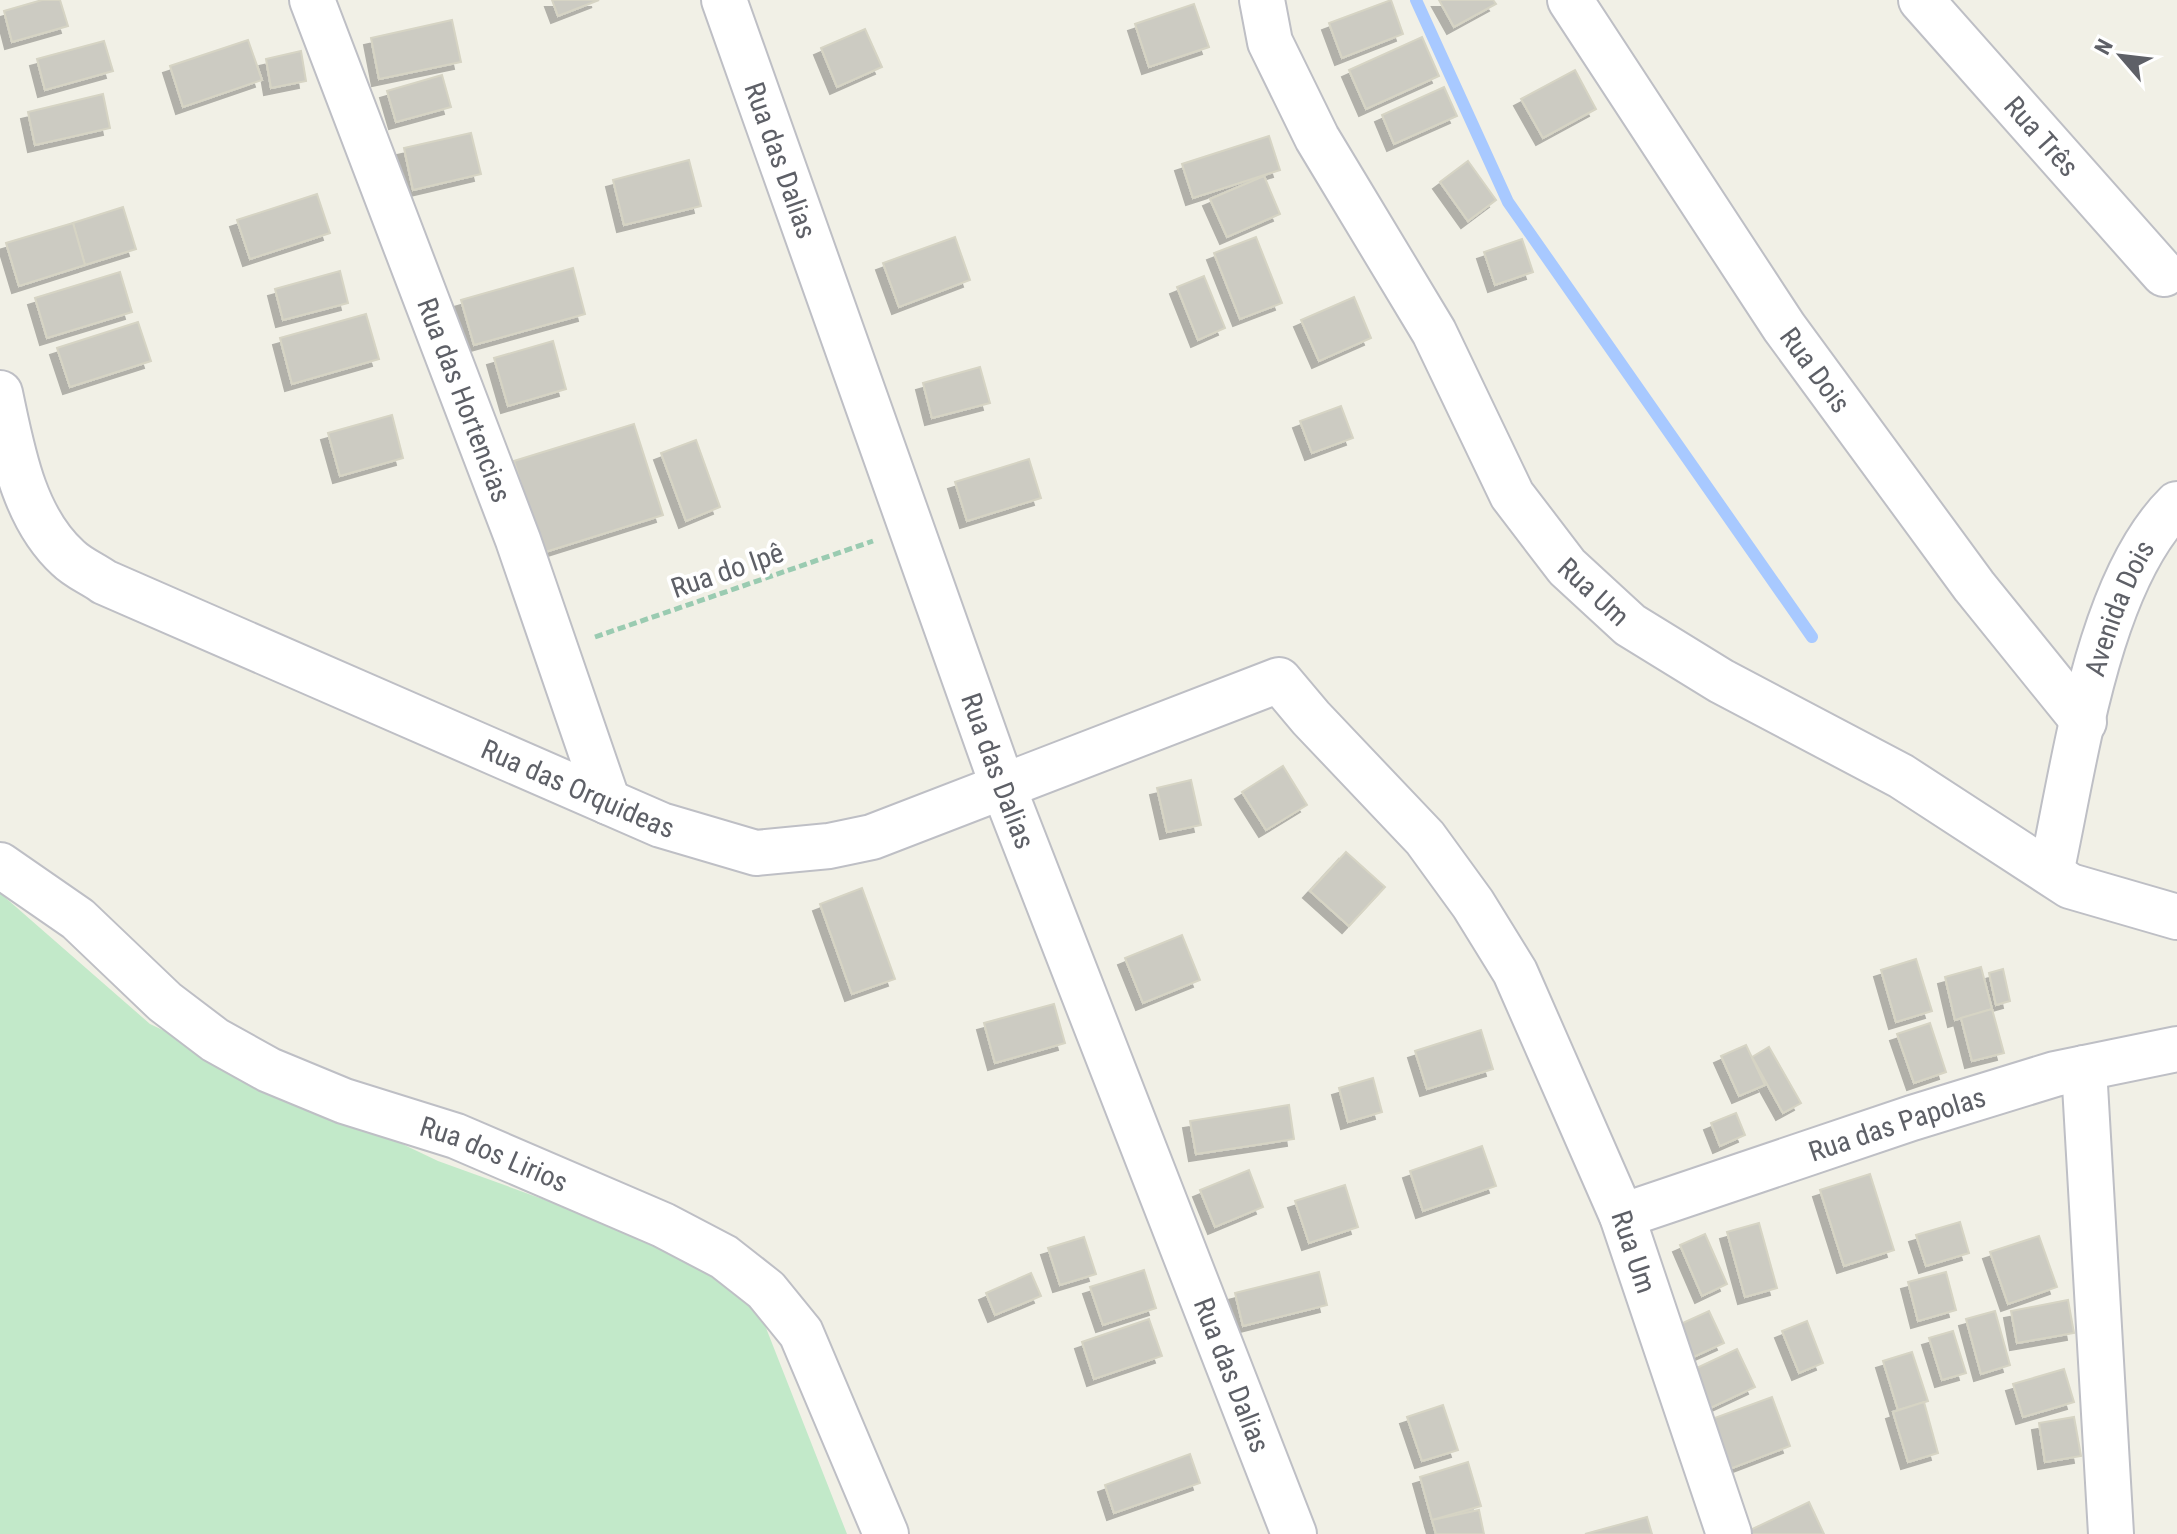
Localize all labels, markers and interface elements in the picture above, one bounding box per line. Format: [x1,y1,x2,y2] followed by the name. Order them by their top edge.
[2081,16,2161,96] north arrow
[2090,35,2118,59] text: N
[738,78,823,243] street label: Rua das Dalias
[1997,90,2085,183] street label: Rua Três
[410,293,518,507] street label: Rua das Hortencias
[1773,321,1857,419] street label: Rua Dois
[2078,534,2161,680] street label: Avenida Dois
[667,536,788,605] street label: Rua do Ipê
[1551,551,1636,633] street label: Rua Um
[954,689,1042,853] street label: Rua das Dalias
[476,733,678,845] street label: Rua das Orquideas
[1804,1080,1990,1169] street label: Rua das Papolas
[416,1110,573,1199] street label: Rua dos Lirios
[1604,1206,1663,1298] street label: Rua Um
[1187,1293,1277,1457] street label: Rua das Dalias

